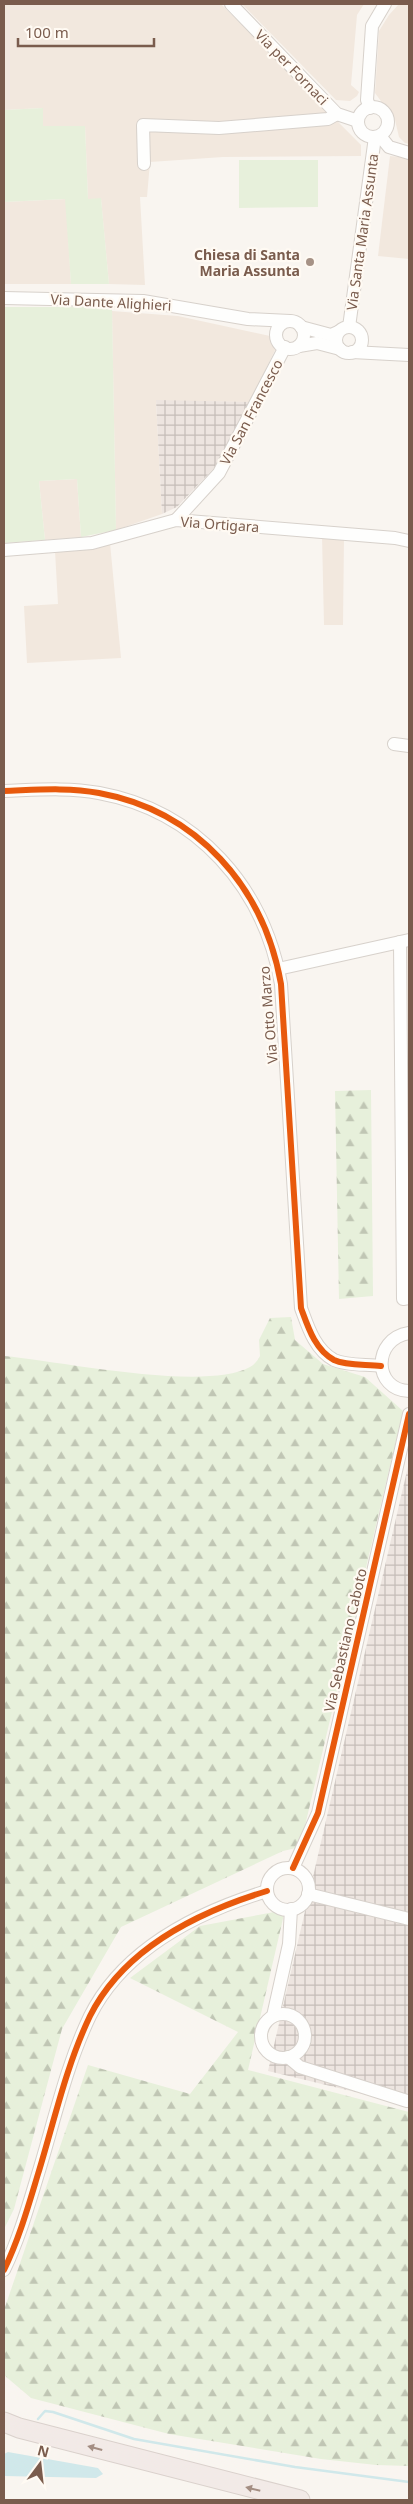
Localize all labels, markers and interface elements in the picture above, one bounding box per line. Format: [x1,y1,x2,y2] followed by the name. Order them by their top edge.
[18,15,154,47] scale bar
[25,22,69,42] text: 100 m
[251,25,333,109] street label: Via per Fornaci
[342,152,382,312] street label: Via Santa Maria Assunta
[194,245,300,280] place label: Chiesa di Santa Maria Assunta
[304,256,316,268] marker: Chiesa di Santa Maria Assunta
[50,289,172,315] street label: Via Dante Alighieri
[215,356,287,468] street label: Via San Francesco
[180,512,260,536] street label: Via Ortigara
[254,965,282,1065] street label: Via Otto Marzo
[319,1566,371,1714] street label: Via Sebastiano Caboto
[15,2439,65,2489] north arrow
[36,2440,51,2462] text: N
[88,2444,103,2452] one-way arrow
[245,2485,260,2493] one-way arrow

